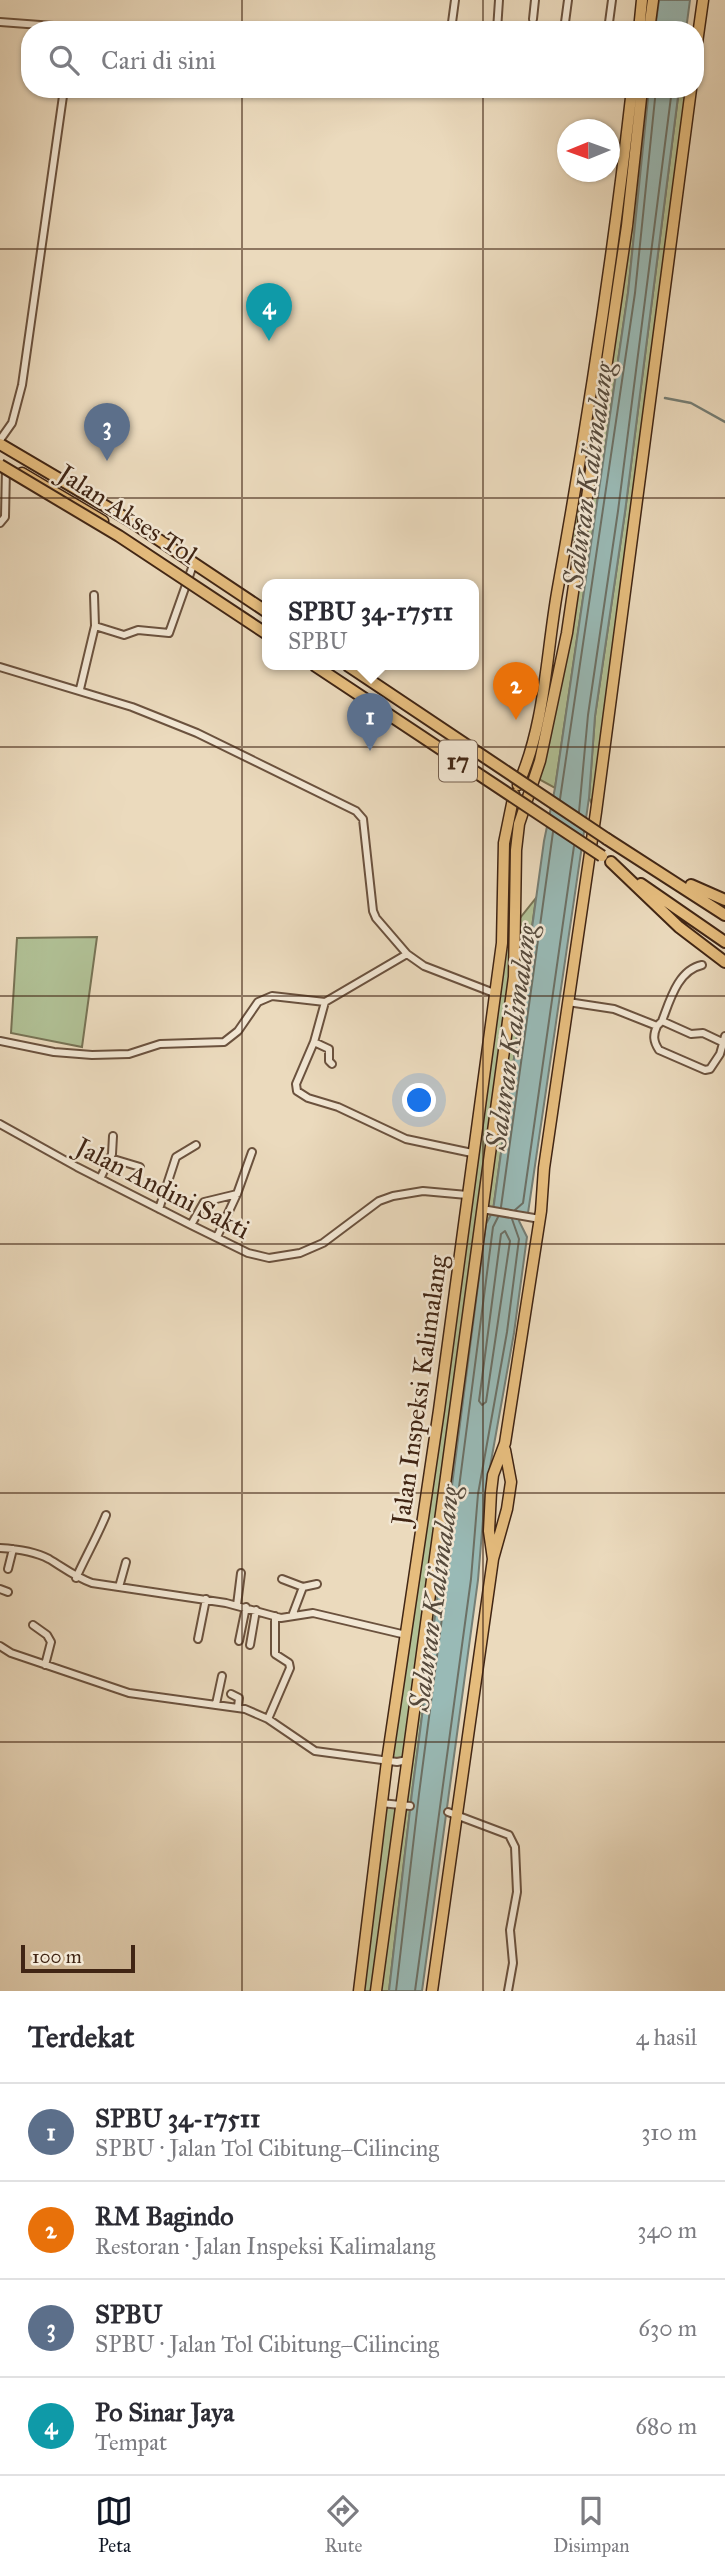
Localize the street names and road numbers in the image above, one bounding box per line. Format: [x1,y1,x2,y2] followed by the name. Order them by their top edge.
[50,456,204,571] street label: Jalan Akses Tol
[439,740,477,782] road number: 17
[68,1129,256,1246] street label: Jalan Andini Sakti
[384,1252,454,1530] street label: Jalan Inspeksi Kalimalang

